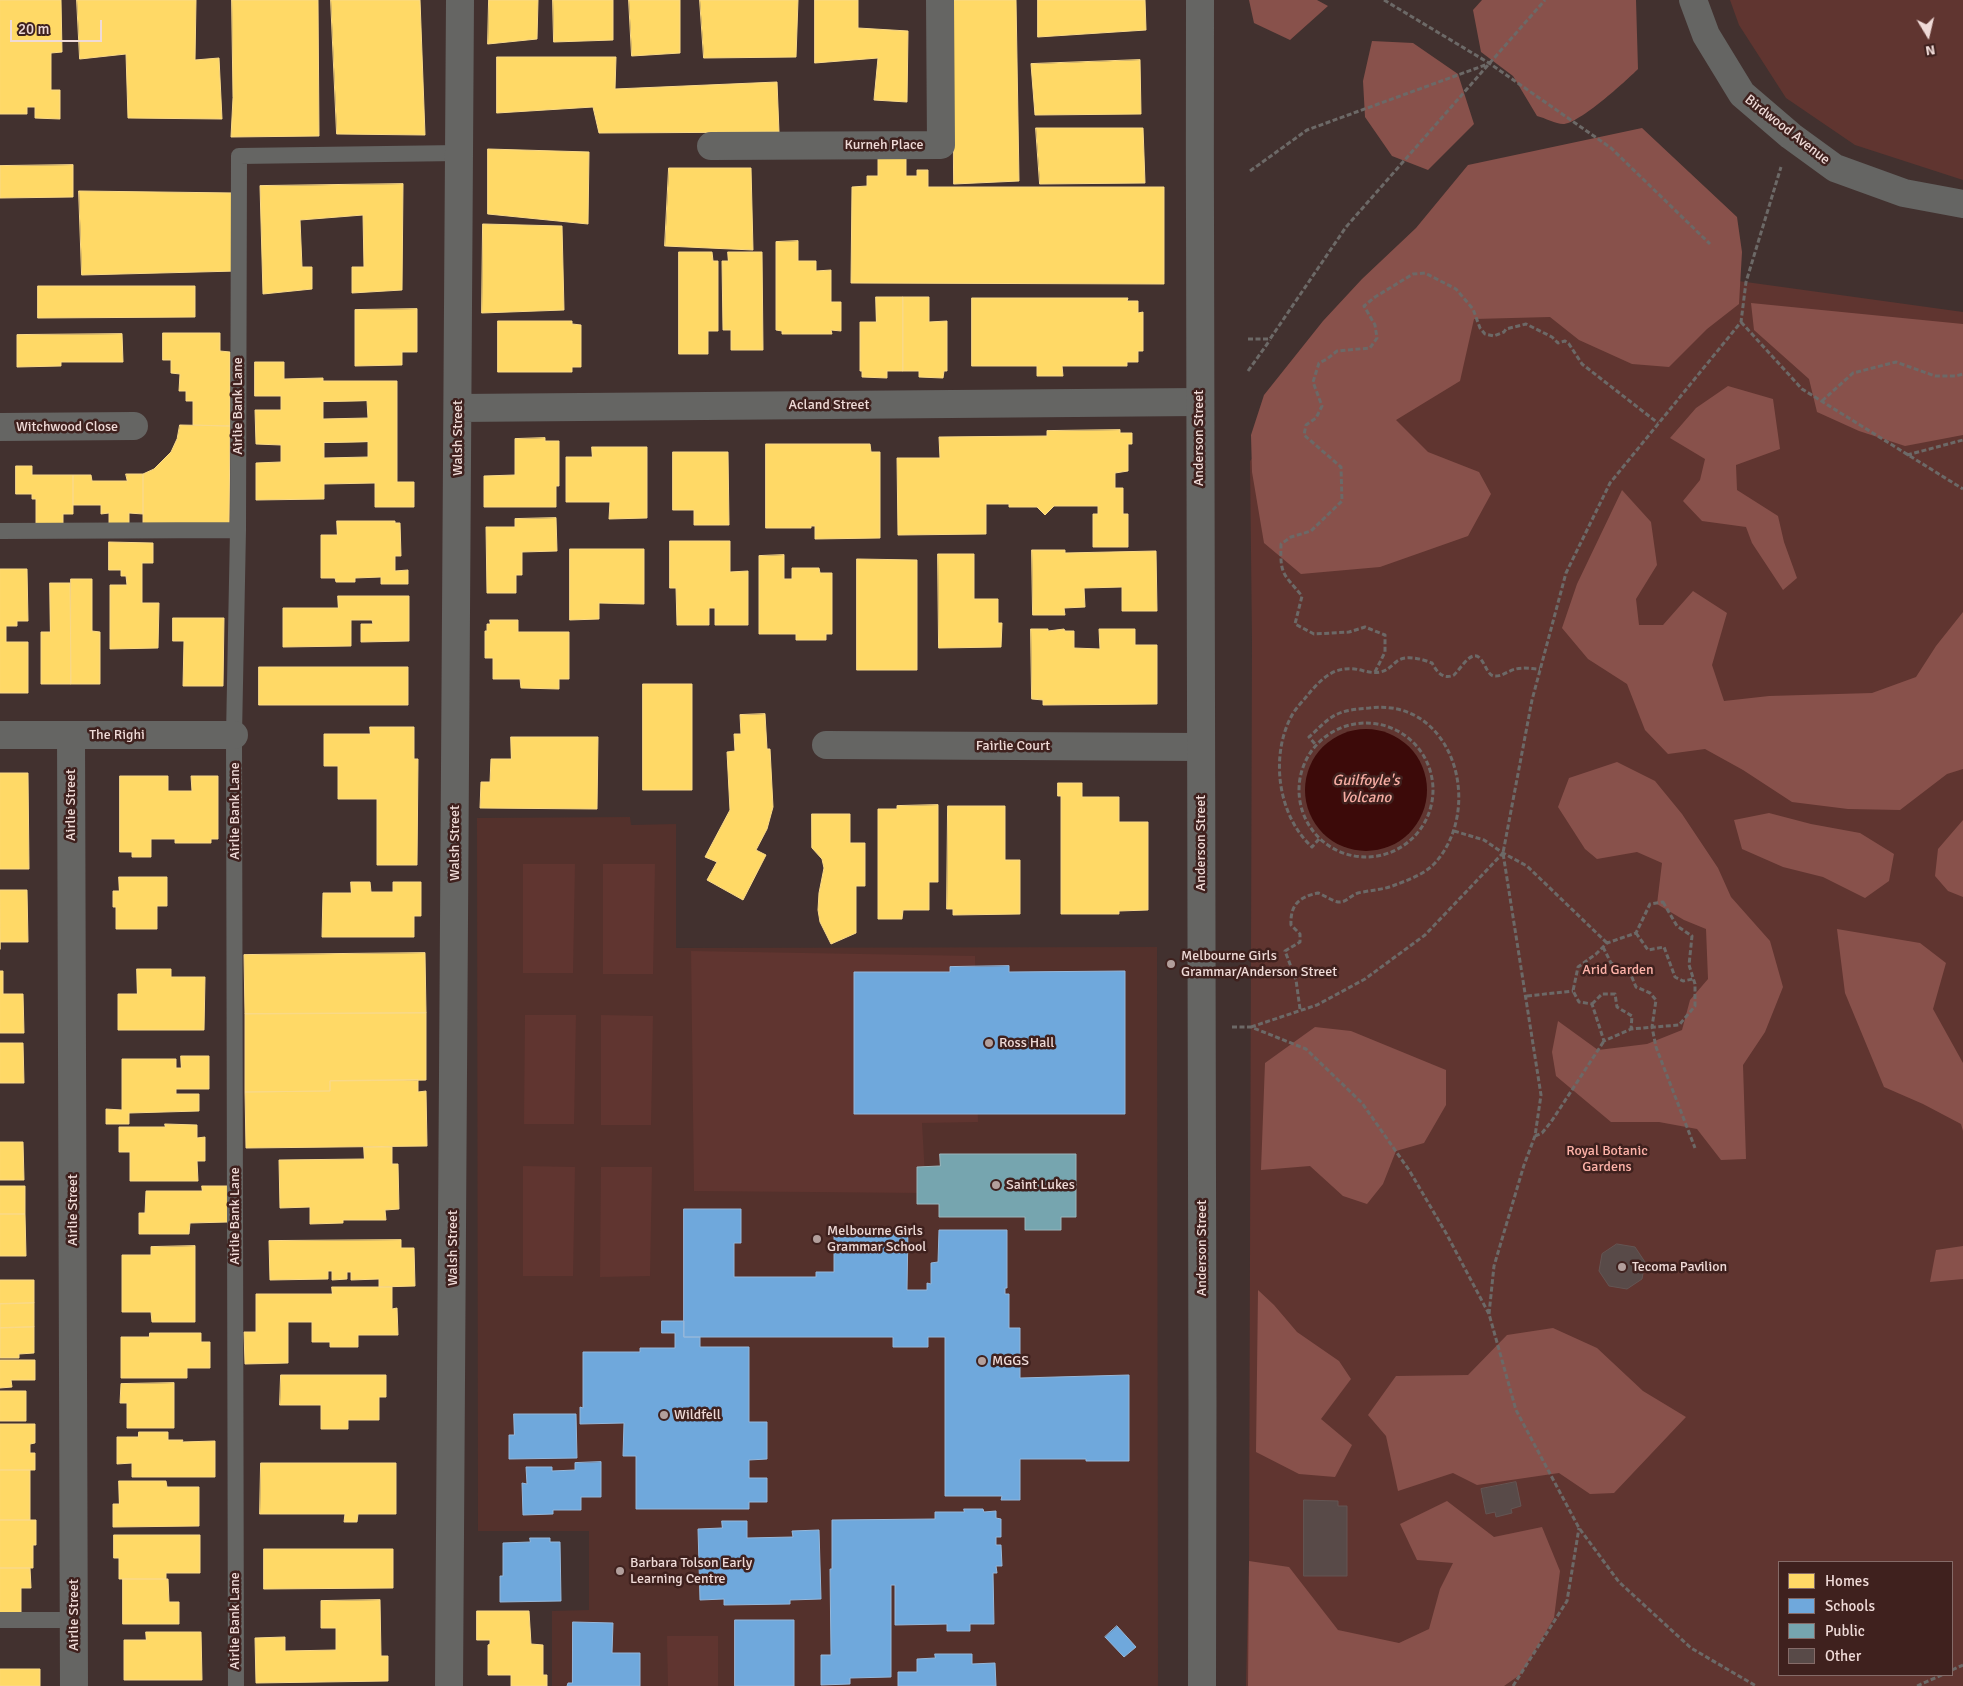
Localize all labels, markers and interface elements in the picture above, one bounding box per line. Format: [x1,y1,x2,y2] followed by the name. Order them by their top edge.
[12,10,105,42] scale bar
[1903,10,1953,60] north arrow
[18,20,49,38] text: 20 m
[1924,41,1937,59] text: N
[1741,92,1833,168] street label: Birdwood Avenue
[845,137,923,153] street label: Kurneh Place
[230,357,246,455] street label: Airlie Bank Lane
[1191,390,1207,486] street label: Anderson Street
[789,397,869,413] street label: Acland Street
[450,400,466,476] street label: Walsh Street
[16,419,118,435] street label: Witchwood Close
[89,727,145,743] street label: The Righi
[976,738,1050,754] street label: Fairlie Court
[227,762,243,860] street label: Airlie Bank Lane
[63,769,79,841] street label: Airlie Street
[1332,772,1400,807] water label: Guilfoyle's Volcano
[1193,795,1209,891] street label: Anderson Street
[447,805,463,881] street label: Walsh Street
[1181,948,1337,980] place label: Melbourne Girls Grammar/Anderson Street
[1165,958,1177,970] marker: Melbourne Girls Grammar/Anderson Street
[1582,962,1654,978] park label: Arid Garden
[999,1035,1054,1051] place label: Ross Hall
[983,1037,995,1049] marker: Ross Hall
[1566,1143,1648,1176] park label: Royal Botanic Gardens
[227,1167,243,1265] street label: Airlie Bank Lane
[65,1174,81,1246] street label: Airlie Street
[1006,1177,1075,1193] place label: Saint Lukes
[990,1179,1002,1191] marker: Saint Lukes
[1194,1200,1210,1296] street label: Anderson Street
[445,1210,461,1286] street label: Walsh Street
[827,1223,926,1256] place label: Melbourne Girls Grammar School
[811,1233,823,1245] marker: Melbourne Girls Grammar School
[1632,1259,1727,1275] place label: Tecoma Pavilion
[1616,1261,1628,1273] marker: Tecoma Pavilion
[992,1353,1029,1369] place label: MGGS
[976,1355,988,1367] marker: MGGS
[674,1407,721,1423] place label: Wildfell
[658,1409,670,1421] marker: Wildfell
[630,1555,752,1588] place label: Barbara Tolson Early Learning Centre
[1778,1561,1953,1676] legend
[614,1565,626,1577] marker: Barbara Tolson Early Learning Centre
[227,1572,243,1670] street label: Airlie Bank Lane
[1825,1572,1869,1590] text: Homes
[66,1579,82,1651] street label: Airlie Street
[1825,1597,1875,1615] text: Schools
[1825,1622,1865,1640] text: Public
[1825,1647,1861,1665] text: Other

